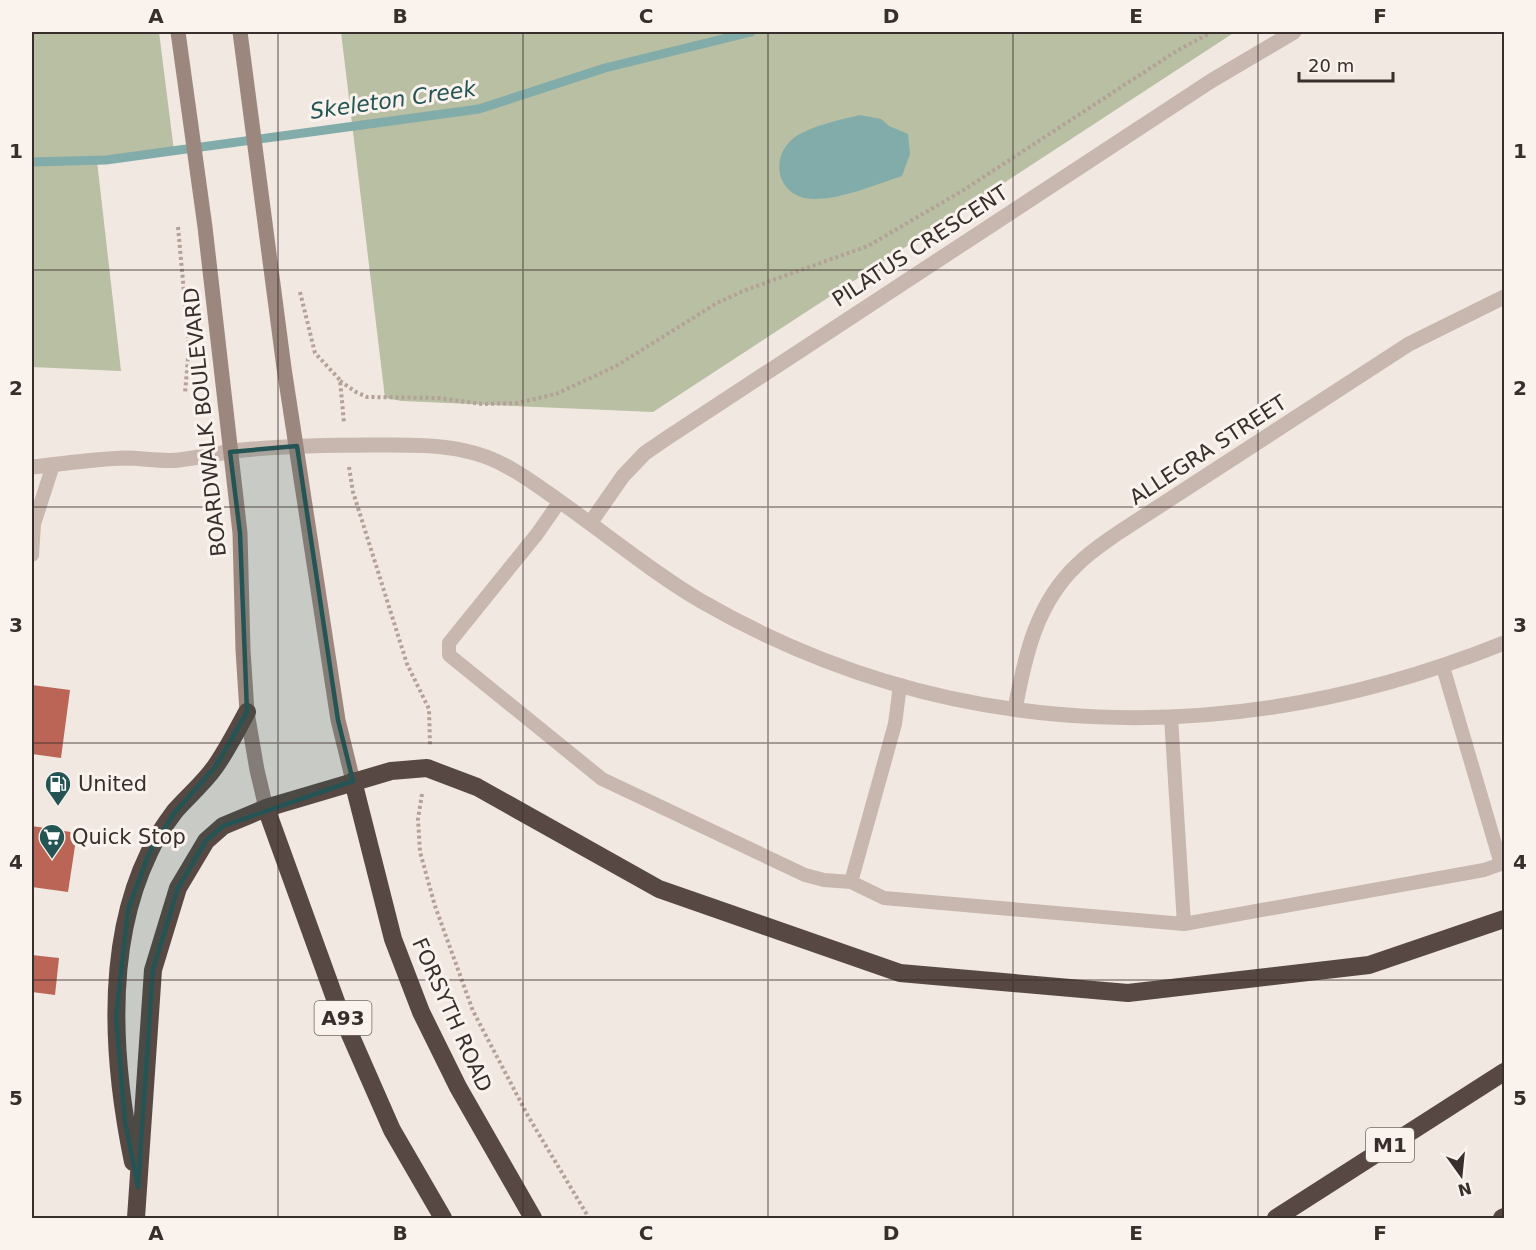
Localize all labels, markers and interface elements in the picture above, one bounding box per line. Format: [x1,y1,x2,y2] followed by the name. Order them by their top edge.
[148,4,164,28] text: A
[392,4,408,28] text: B
[639,4,653,28] text: C
[883,4,899,28] text: D
[1129,4,1143,28] text: E
[1373,4,1387,28] text: F
[1299,45,1394,83] scale bar
[1308,55,1354,76] text: 20 m
[309,76,479,124] water label: Skeleton Creek
[9,139,23,163] text: 1
[1513,139,1527,163] text: 1
[828,180,1012,312] street label: PILATUS CRESCENT
[179,286,231,558] street label: BOARDWALK BOULEVARD
[9,376,23,400] text: 2
[1513,376,1527,400] text: 2
[1125,390,1291,510] street label: ALLEGRA STREET
[9,613,23,637] text: 3
[1513,613,1527,637] text: 3
[43,769,73,807] fuel station icon: United
[78,772,147,796] place label: United
[37,822,67,860] supermarket icon: Quick Stop
[72,825,186,849] place label: Quick Stop
[9,850,23,874] text: 4
[1513,850,1527,874] text: 4
[407,934,497,1096] street label: FORSYTH ROAD
[314,1001,372,1035] road number: A93
[9,1086,23,1110] text: 5
[1513,1086,1527,1110] text: 5
[1366,1128,1414,1162] road number: M1
[1431,1145,1491,1205] north arrow
[1456,1178,1474,1200] text: N
[148,1221,164,1245] text: A
[392,1221,408,1245] text: B
[639,1221,653,1245] text: C
[883,1221,899,1245] text: D
[1129,1221,1143,1245] text: E
[1373,1221,1387,1245] text: F

